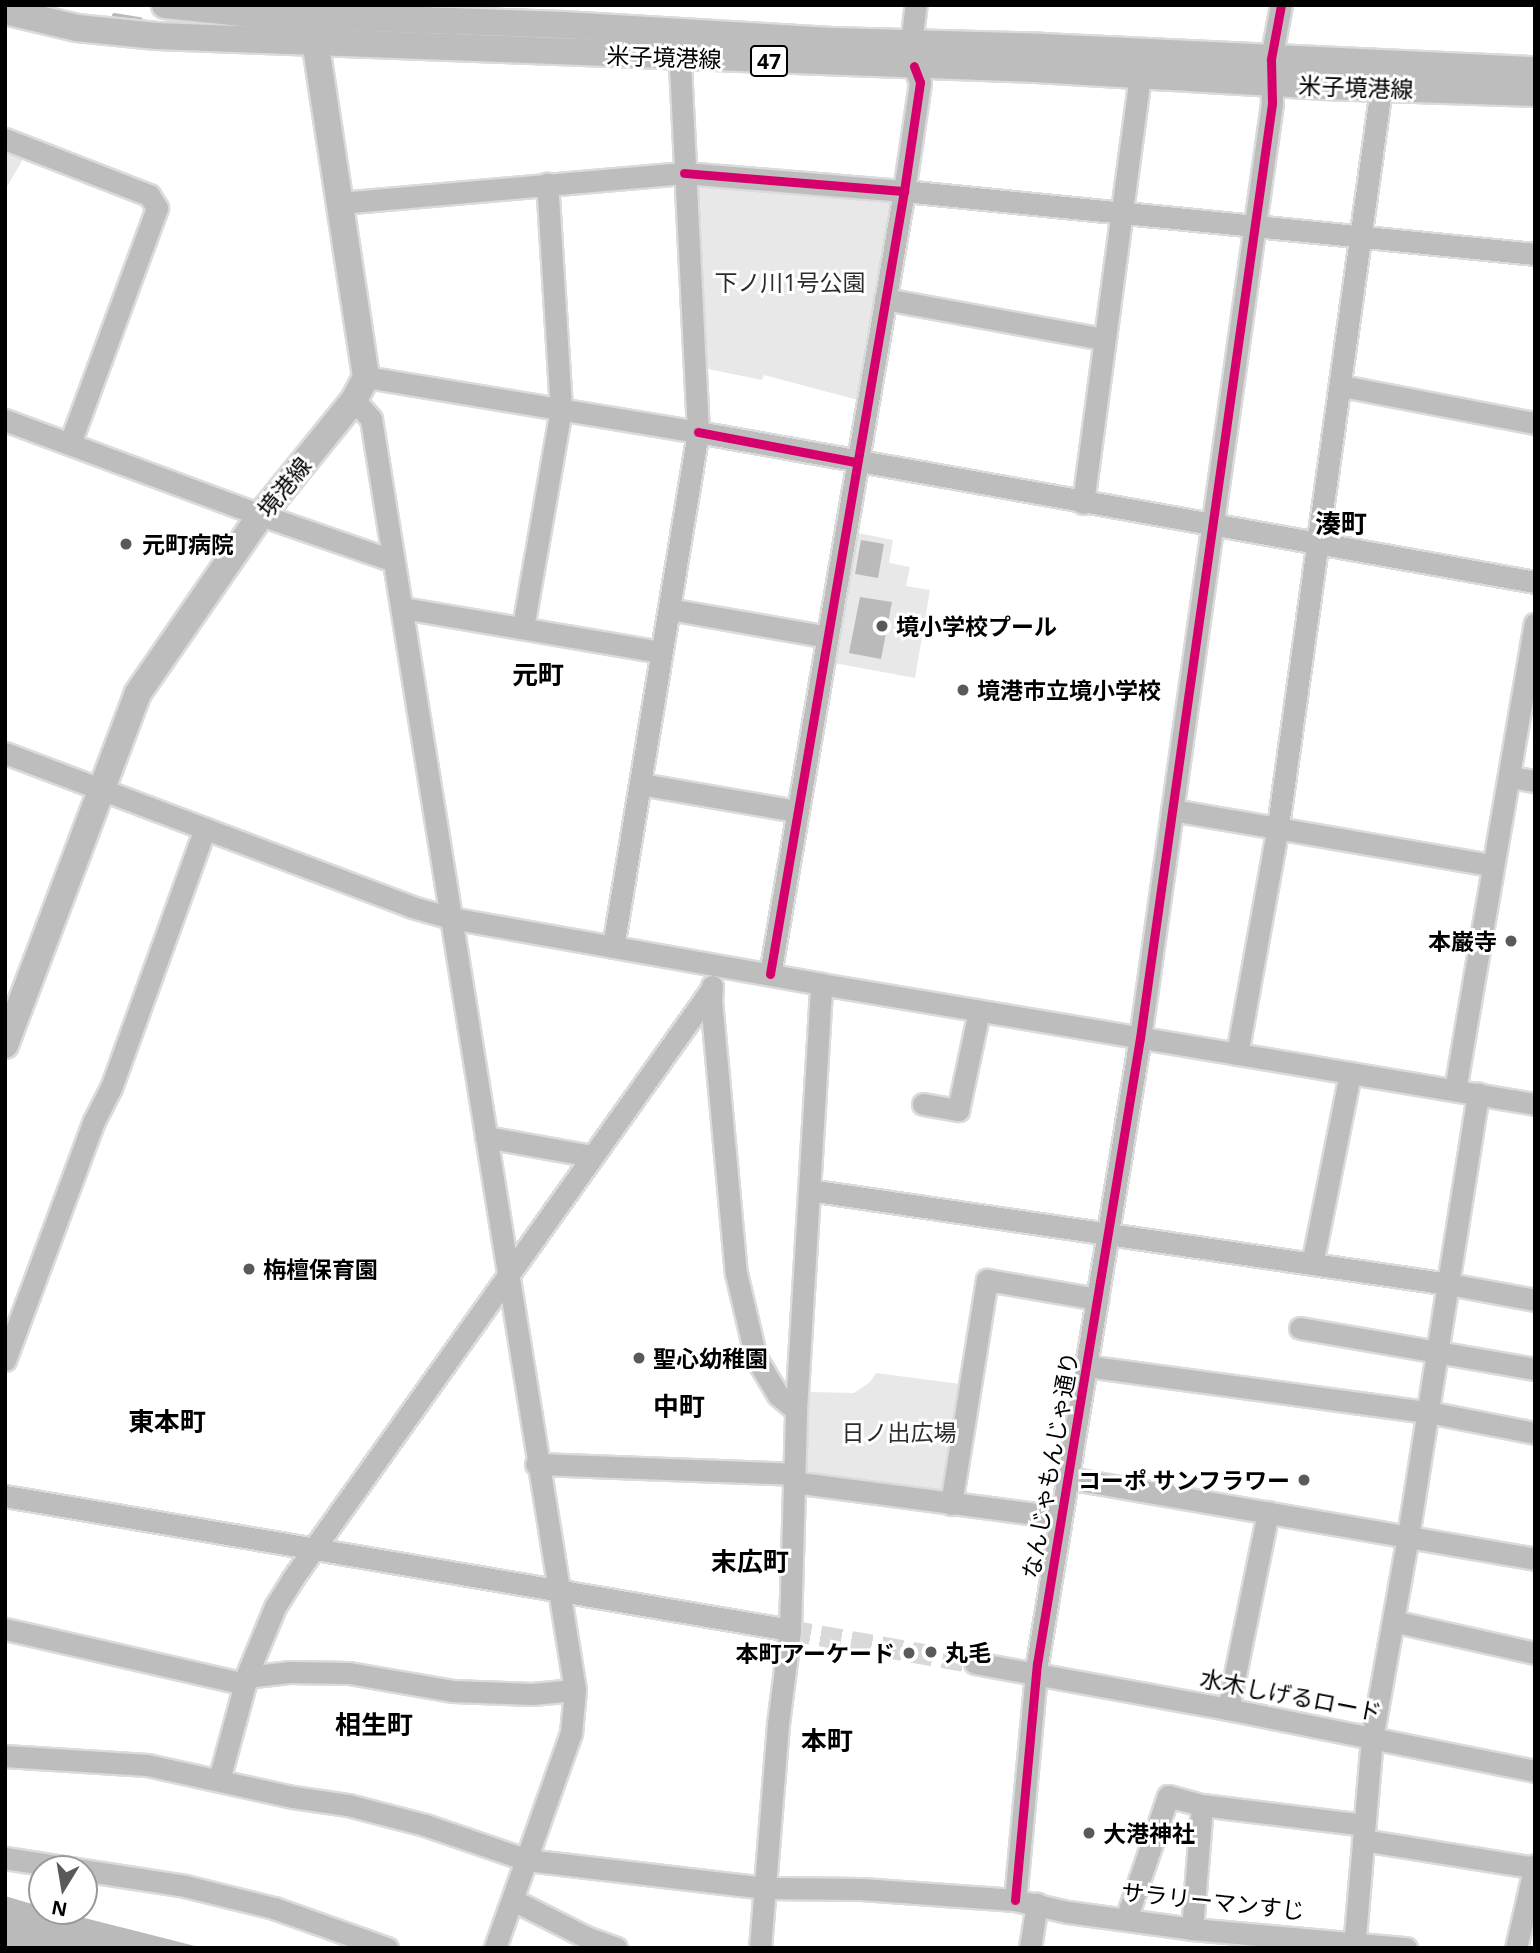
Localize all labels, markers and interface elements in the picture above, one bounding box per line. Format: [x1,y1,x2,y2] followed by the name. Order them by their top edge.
[606,41,722,73] street label: 米子境港線
[750,43,788,78] road number: 47
[1298,71,1414,103] street label: 米子境港線
[714,268,866,296] park label: 下ノ川1号公園
[252,452,316,522] street label: 境港線
[1315,508,1367,540] district label: 湊町
[142,530,234,558] place label: 元町病院
[116,534,136,554] marker: 元町病院
[896,612,1057,640] place label: 境小学校プール
[874,618,890,634] marker: 境小学校プール
[512,659,564,691] district label: 元町
[977,676,1161,704] place label: 境港市立境小学校
[955,682,971,698] marker: 境港市立境小学校
[1428,927,1497,955] place label: 本巌寺
[1503,933,1519,949] marker: 本巌寺
[263,1255,378,1283] place label: 栴檀保育園
[241,1261,257,1277] marker: 栴檀保育園
[653,1344,768,1372] place label: 聖心幼稚園
[1016,1349,1084,1581] street label: なんじゃもんじゃ通り
[631,1350,647,1366] marker: 聖心幼稚園
[653,1391,705,1423] district label: 中町
[128,1406,206,1438] district label: 東本町
[842,1418,956,1446] park label: 日ノ出広場
[1077,1466,1290,1494] place label: コーポ サンフラワー
[1296,1472,1312,1488] marker: コーポ サンフラワー
[711,1546,789,1578] district label: 末広町
[945,1638,991,1666] place label: 丸毛
[735,1639,895,1667] place label: 本町アーケード
[923,1644,939,1660] marker: 丸毛
[901,1645,917,1661] marker: 本町アーケード
[1198,1664,1384,1726] street label: 水木しげるロード
[335,1709,413,1741] district label: 相生町
[801,1725,853,1757] district label: 本町
[1103,1819,1195,1847] place label: 大港神社
[1081,1825,1097,1841] marker: 大港神社
[28,1855,98,1925] north arrow
[1120,1878,1306,1924] street label: サラリーマンすじ
[49,1894,69,1923] text: N

